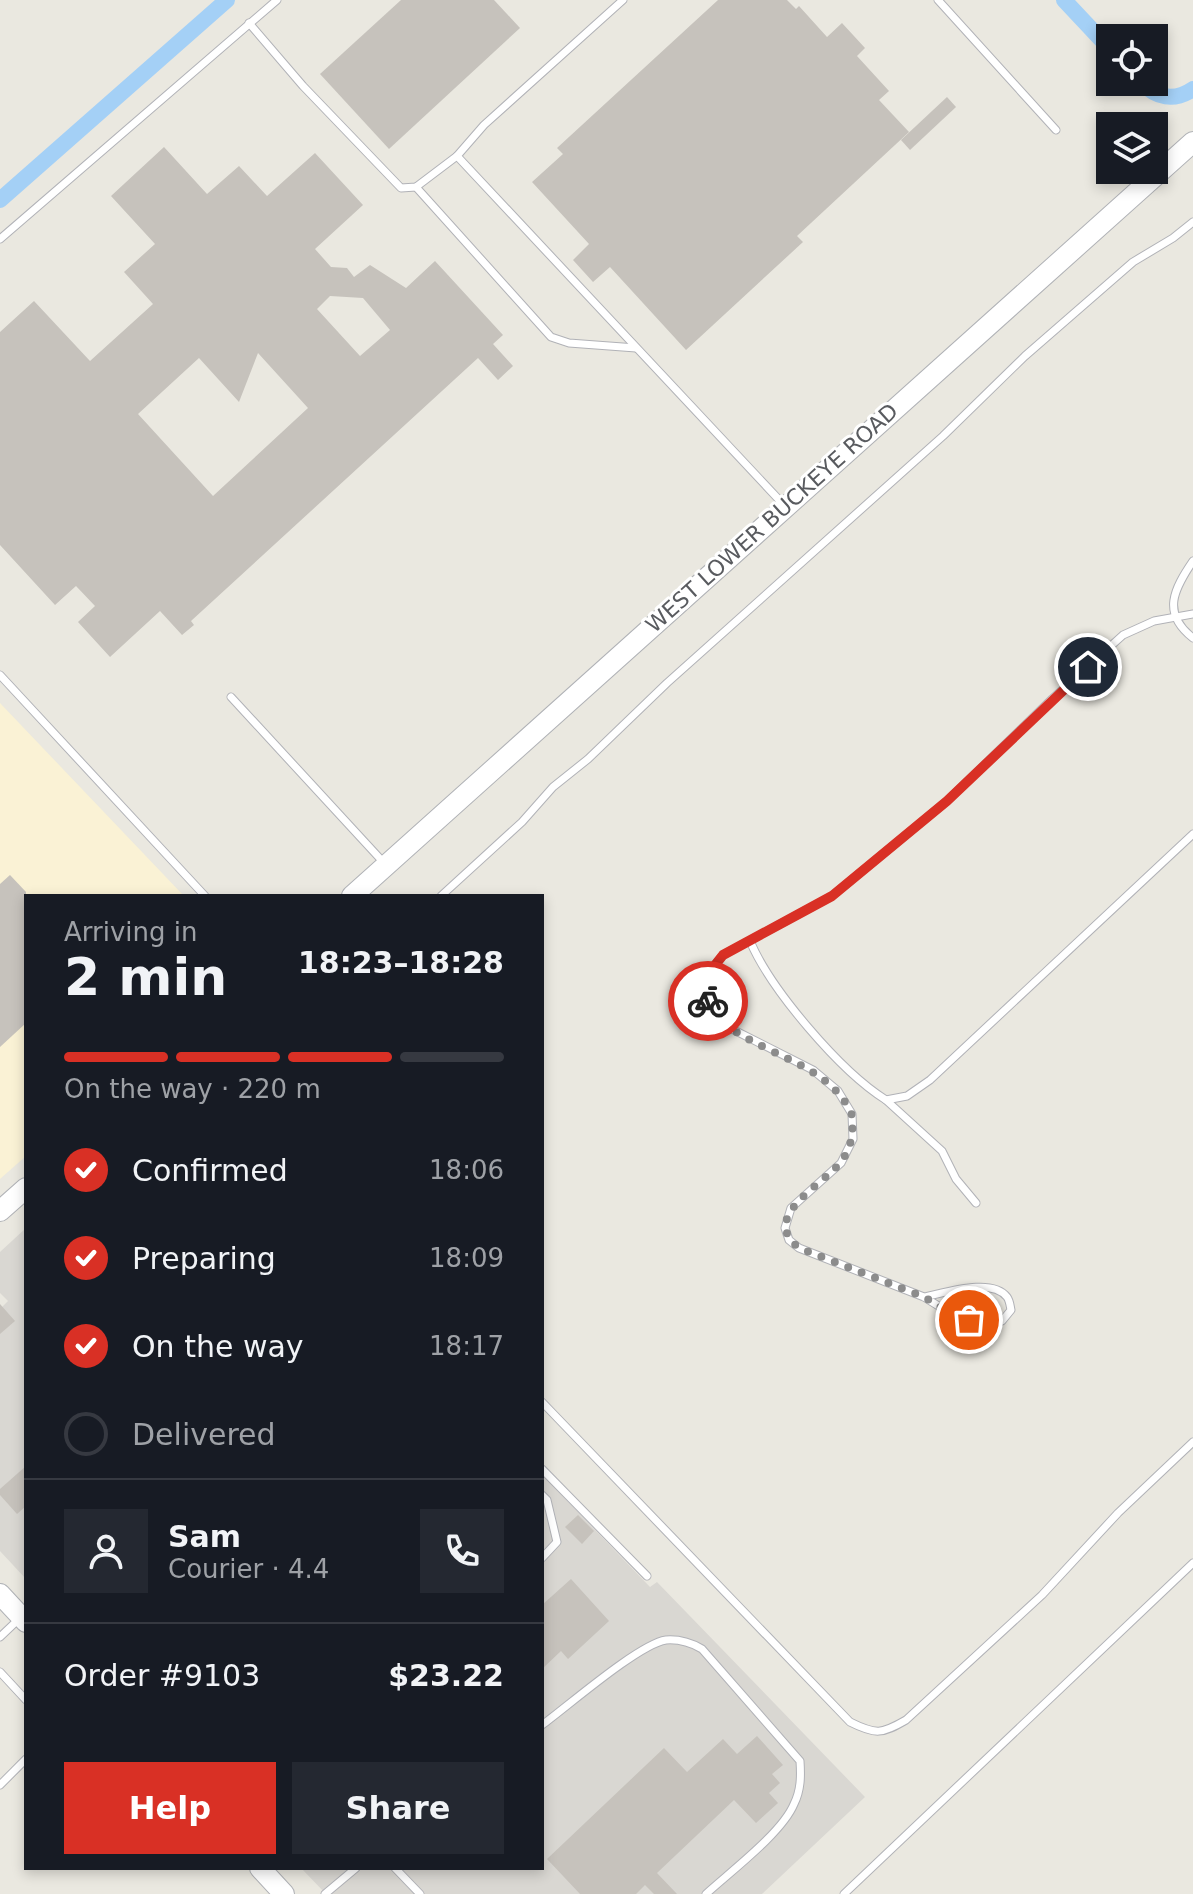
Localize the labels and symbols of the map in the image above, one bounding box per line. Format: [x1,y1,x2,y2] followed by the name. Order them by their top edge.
[641,398,903,638] street label: WEST LOWER BUCKEYE ROAD
[1054,633,1122,701] pin
[668,961,748,1041] courier
[935,1286,1003,1354] pin

